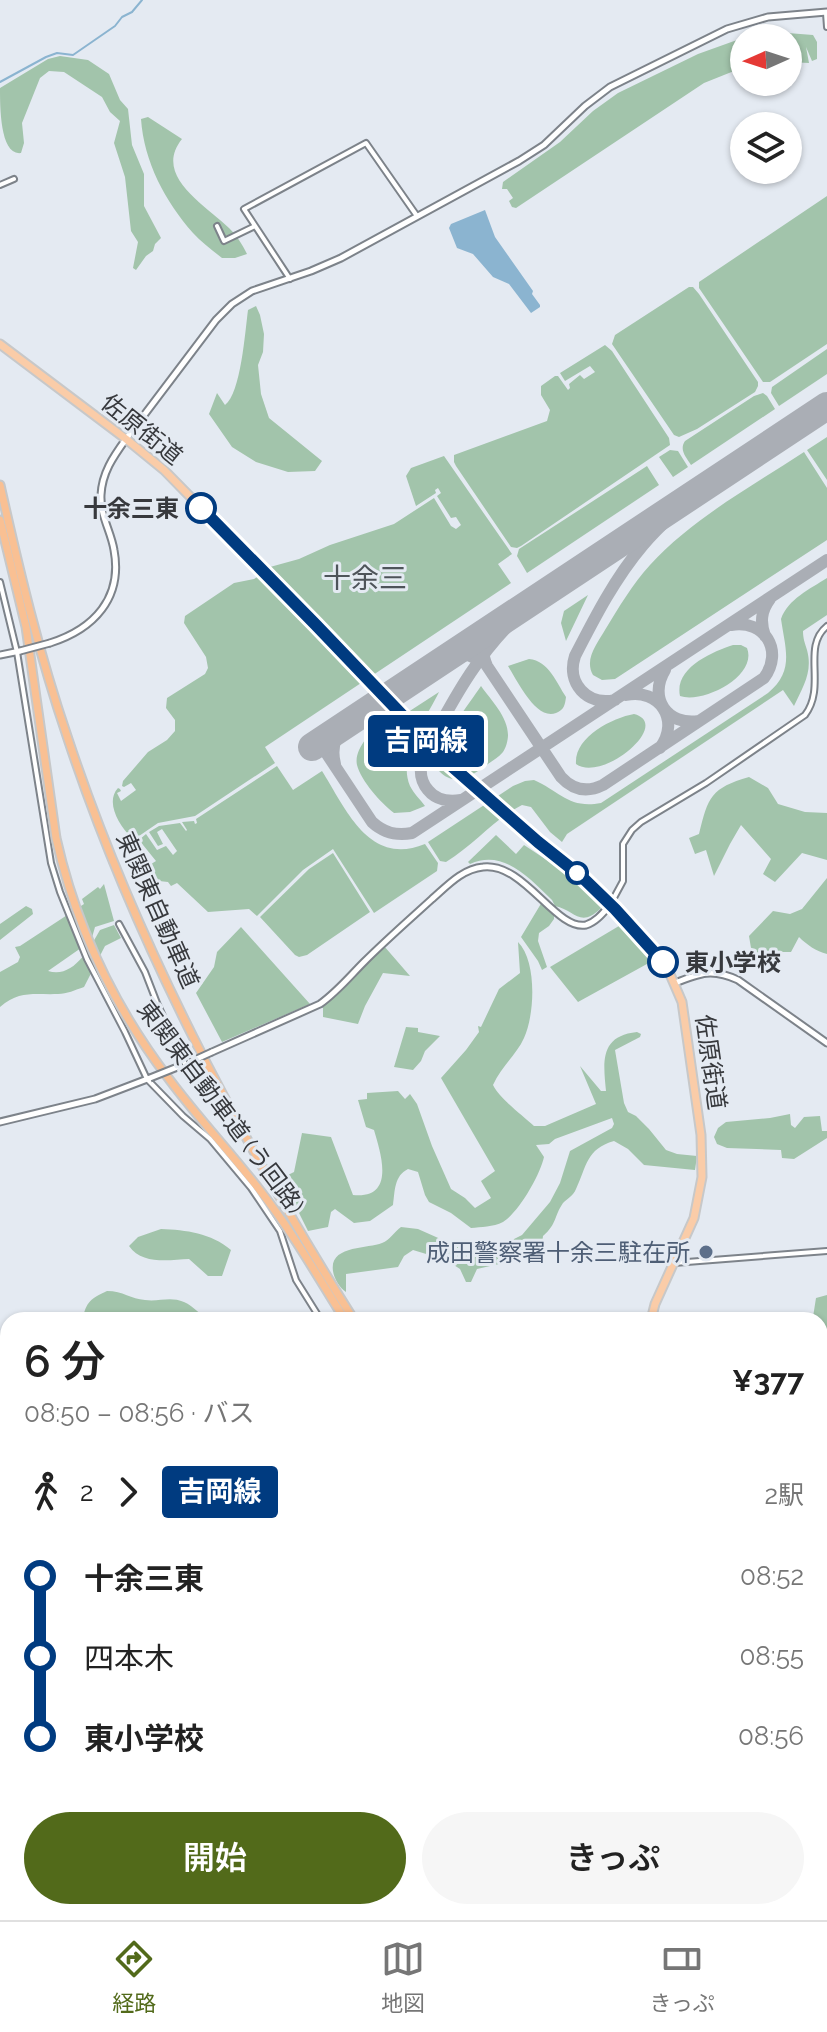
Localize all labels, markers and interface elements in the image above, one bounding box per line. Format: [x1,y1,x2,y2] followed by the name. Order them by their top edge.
[730,24,802,96] north arrow
[730,24,802,184] map controls
[730,112,802,184] button: layers
[96,388,188,470] street label: 佐原街道
[186,493,216,523] marker: 十余三東
[83,494,179,523] place label: 十余三東
[323,562,407,595] district label: 十余三
[380,715,472,767] line badge: 吉岡線
[384,724,468,757] text: 吉岡線
[111,827,205,993] street label: 東関東自動車道
[566,862,588,884] unlabelled marker
[648,947,678,977] marker: 東小学校
[685,948,781,977] place label: 東小学校
[131,995,311,1219] street label: 東関東自動車道 (う回路)
[690,1012,732,1112] street label: 佐原街道
[426,1238,690,1267] place label: 成田警察署十余三駐在所
[697,1243,715,1261] marker: 成田警察署十余三駐在所
[24,1336,106,1387] text: 6 分
[732,1363,804,1398] text: ¥377
[24,1398,255,1428] text: 08:50 – 08:56 · バス
[24,1470,68,1514] icon: walk
[106,1470,150,1514] icon: forward
[178,1475,262,1508] text: 吉岡線
[80,1477,94,1507] text: 2
[764,1480,804,1510] text: 2駅
[84,1561,204,1596] text: 十余三東
[740,1561,804,1591] text: 08:52
[84,1641,174,1676] text: 四本木
[739,1641,804,1671] text: 08:55
[84,1721,204,1756] text: 東小学校
[738,1721,804,1751] text: 08:56
[24,1812,406,1904] button: 開始
[422,1812,804,1904] button: きっぷ
[112,1937,156,2017] tab: 経路
[381,1937,425,2017] tab: 地図
[650,1937,715,2017] tab: きっぷ

